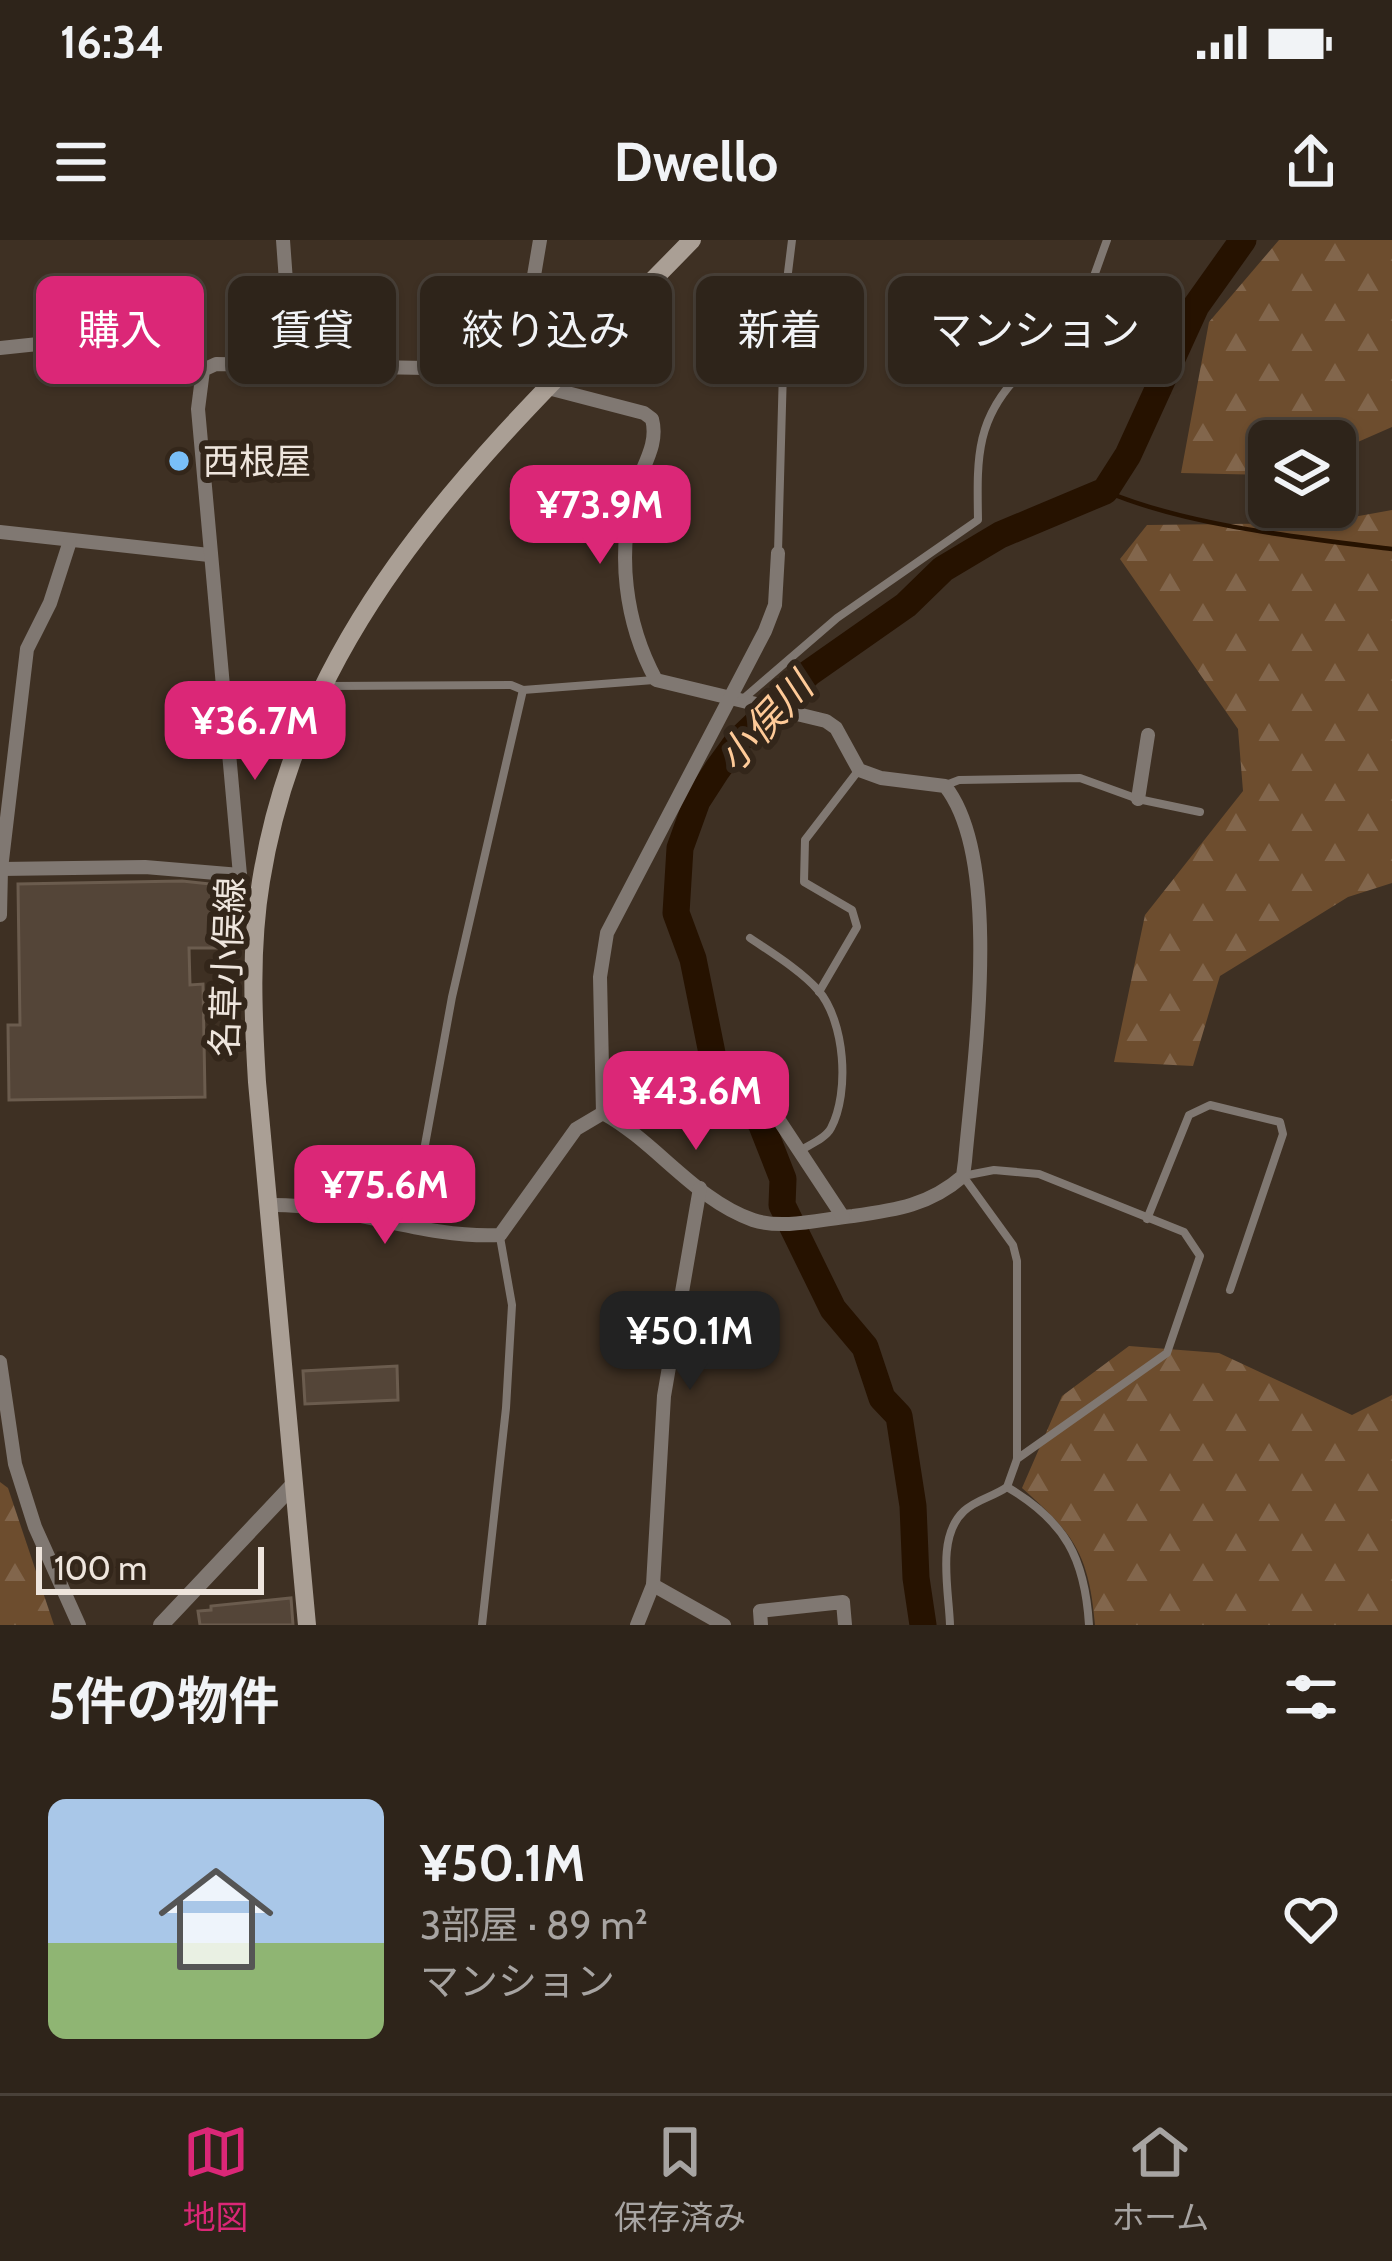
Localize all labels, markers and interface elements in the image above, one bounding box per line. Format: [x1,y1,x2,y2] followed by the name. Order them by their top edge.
[60,15,164,69] text: 16:34
[48,129,114,195] icon: menu
[614,129,778,195] text: Dwello
[1278,129,1344,195] icon: share
[36,276,204,384] chip: 購入
[228,276,396,384] chip: 賃貸
[420,276,672,384] chip: 絞り込み
[696,276,864,384] chip: 新着
[888,276,1182,384] chip: マンション
[1248,420,1356,528] map controls
[1248,420,1356,528] button: layers
[203,439,311,483] place label: 西根屋
[166,448,192,474] marker: 西根屋
[502,465,698,567] pin: ¥73.9M
[537,480,663,528] text: ¥73.9M
[708,660,825,781] water label: 小俣川
[157,681,353,783] pin: ¥36.7M
[192,696,318,744] text: ¥36.7M
[202,876,252,1058] street label: 名草小俣線
[598,1051,794,1153] pin: ¥43.6M
[630,1066,762,1114] text: ¥43.6M
[287,1145,483,1247] pin: ¥75.6M
[321,1160,449,1208] text: ¥75.6M
[592,1291,788,1393] pin: ¥50.1M
[627,1306,753,1354] text: ¥50.1M
[36,1541,264,1594] scale bar
[54,1548,147,1588] text: 100 m
[1278,1664,1344,1730] icon: filters
[48,1670,279,1732] text: 5件の物件
[420,1832,585,1894] text: ¥50.1M
[144,1847,288,1991] icon: home
[1278,1886,1344,1952] icon: heart
[420,1901,648,1949] text: 3部屋 · 89 m²
[420,1957,615,2005] text: マンション
[183,2119,249,2239] tab: 地図
[614,2119,746,2239] tab: 保存済み
[1111,2119,1209,2239] tab: ホーム

